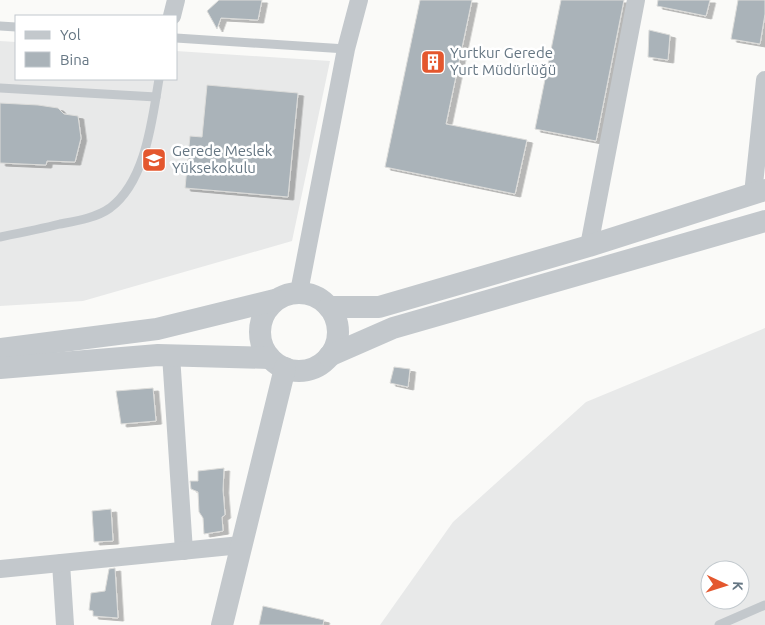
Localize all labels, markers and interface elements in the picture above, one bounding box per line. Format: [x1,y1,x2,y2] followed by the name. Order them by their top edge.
[15,15,178,80] legend
[60,26,81,43] text: Yol
[450,44,556,78] place label: Yurtkur Gerede Yurt Müdürlüğü
[420,49,446,75] building icon: Yurtkur Gerede Yurt Müdürlüğü
[60,51,89,68] text: Bina
[172,142,273,176] place label: Gerede Meslek Yüksekokulu
[141,147,167,173] school or university icon: Gerede Meslek Yüksekokulu
[700,560,750,610] north arrow
[730,581,746,592] text: K

